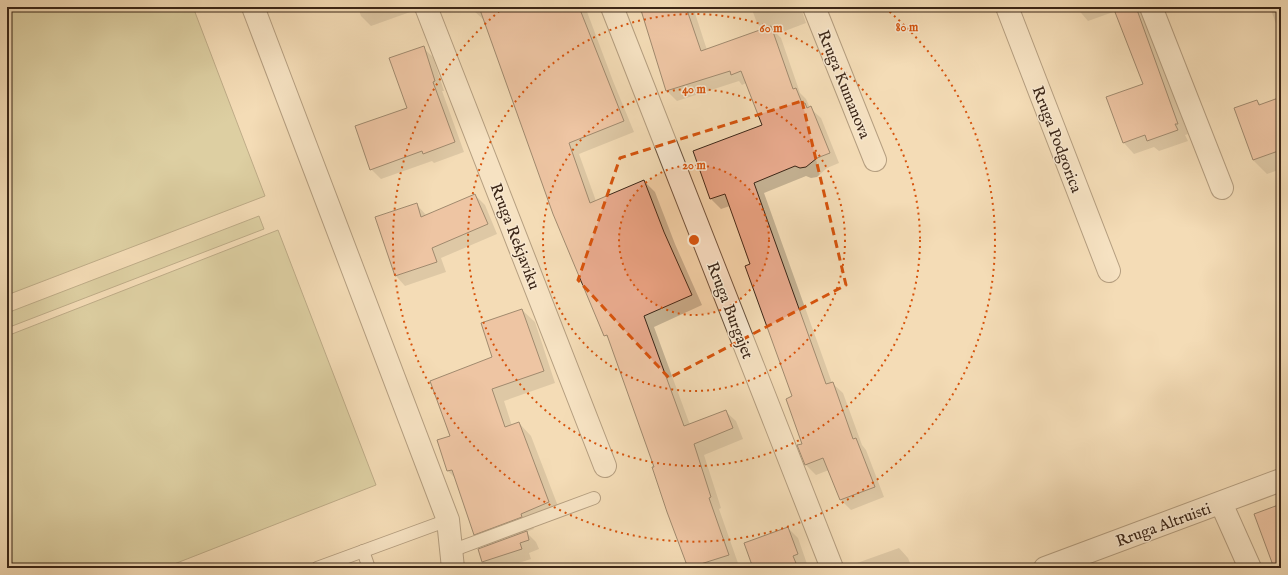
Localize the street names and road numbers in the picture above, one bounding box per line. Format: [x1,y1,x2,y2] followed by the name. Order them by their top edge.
[812,28,874,142] street label: Rruga Kumanova
[1027,84,1086,196] street label: Rruga Podgorica
[485,181,544,293] street label: Rruga Rekjaviku
[701,259,757,363] street label: Rruga Burgajet
[1113,499,1214,552] street label: Rruga Altruisti

